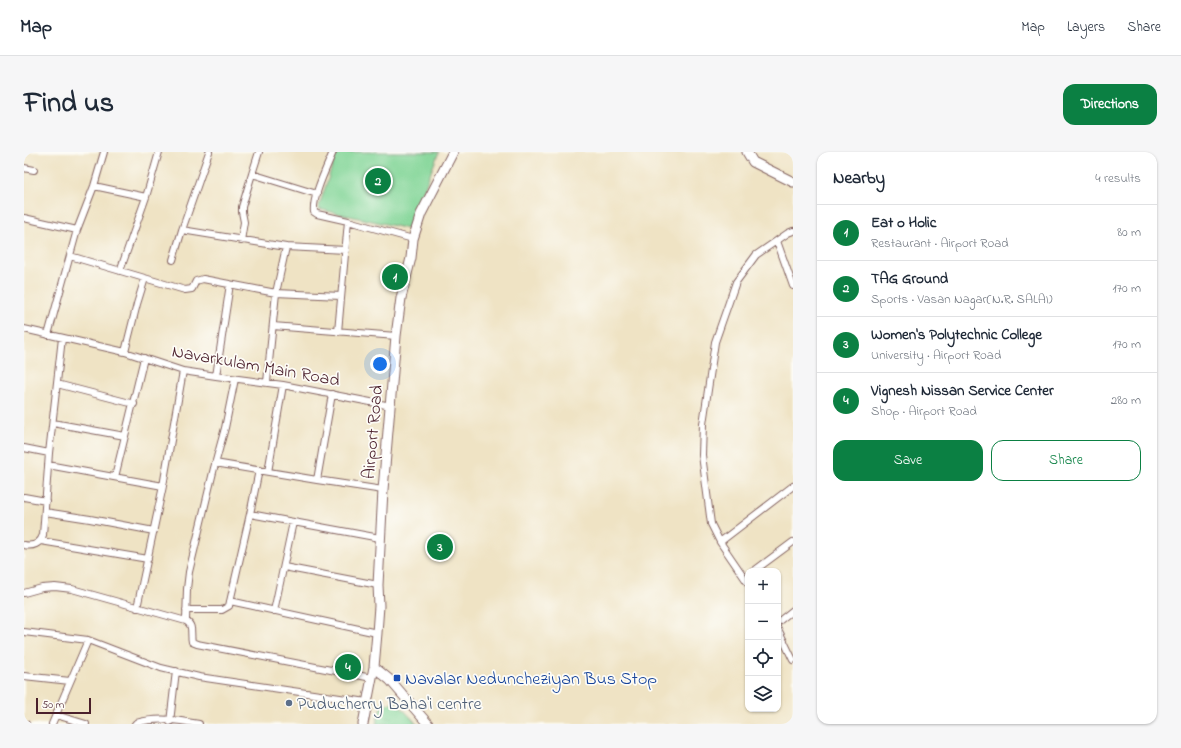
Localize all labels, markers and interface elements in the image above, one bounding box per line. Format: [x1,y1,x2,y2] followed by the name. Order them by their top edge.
[20,14,52,41] text: Map
[1021,17,1045,38] text: Map
[1067,17,1105,38] text: Layers
[1127,17,1161,38] text: Share
[24,84,114,125] text: Find us
[1063,84,1157,125] button: Directions
[365,166,391,196] pin: 2
[833,166,885,191] text: Nearby
[1095,169,1141,188] text: 4 results
[871,212,936,234] text: Eat o Holic
[844,223,848,242] text: 1
[1117,223,1141,242] text: 80 m
[871,234,1009,253] text: Restaurant · Airport Road
[382,262,408,292] pin: 1
[871,268,948,290] text: TAG Ground
[843,279,849,298] text: 2
[1113,279,1141,298] text: 170 m
[871,290,1053,309] text: Sports · Vasan Nagar(N.R. SALAI)
[871,324,1042,346] text: Women's Polytechnic College
[843,335,849,354] text: 3
[1113,335,1141,354] text: 170 m
[170,339,342,395] street label: Navarkulam Main Road
[871,346,1001,365] text: University · Airport Road
[370,354,390,374] your location
[871,380,1054,402] text: Vignesh Nissan Service Center
[357,384,391,480] street label: Airport Road
[843,391,849,410] text: 4
[1111,391,1141,410] text: 280 m
[871,402,977,421] text: Shop · Airport Road
[833,440,983,481] button: Save
[991,440,1141,481] button: Share
[427,532,453,562] pin: 3
[745,568,781,712] map controls
[745,568,781,604] button: +
[745,604,781,640] button: −
[745,640,781,676] button: locate
[335,652,361,682] pin: 4
[405,667,657,693] place label: Navalar Neduncheziyan Bus Stop
[392,673,402,683] marker: Navalar Neduncheziyan Bus Stop
[745,676,781,712] button: layers
[297,692,482,718] place label: Puducherry Baha'i centre
[36,696,91,715] scale bar
[42,697,64,713] text: 50 m
[284,698,294,708] marker: Puducherry Baha'i centre

